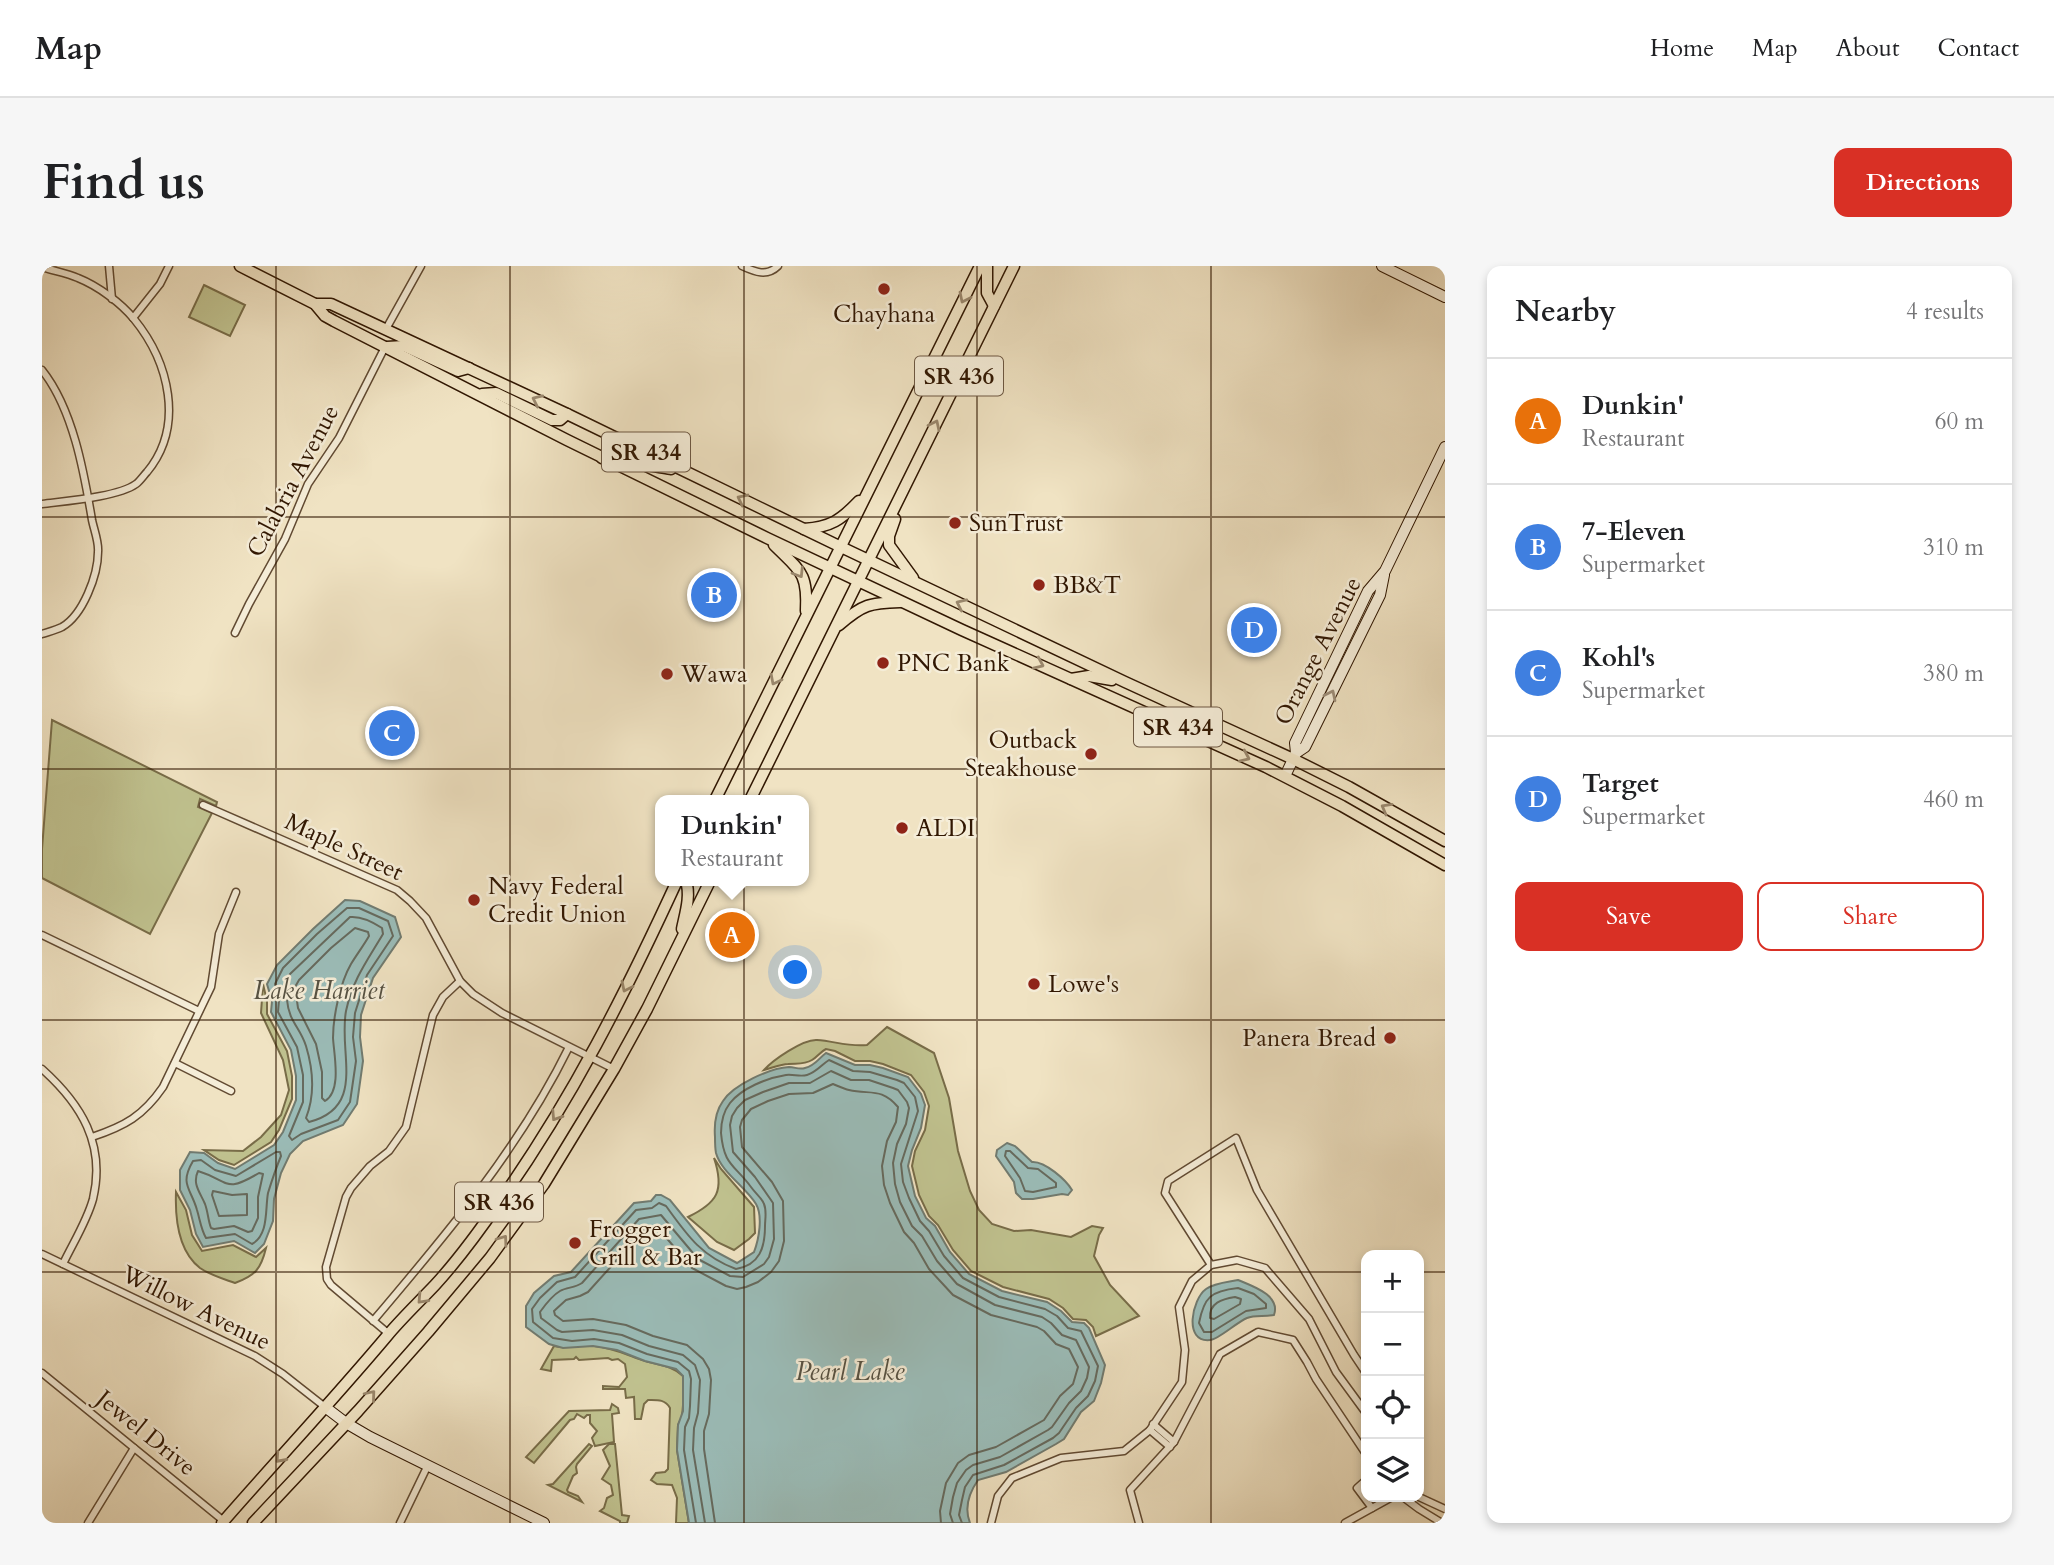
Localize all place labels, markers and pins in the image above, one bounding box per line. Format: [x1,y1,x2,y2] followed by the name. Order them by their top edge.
[876,281,892,297] marker: Chayhana
[833,298,936,331] place label: Chayhana
[969,507,1063,540] place label: SunTrust
[947,515,963,531] marker: SunTrust
[691,569,737,621] pin: B
[1053,569,1121,602] place label: BB&T
[1031,577,1047,593] marker: BB&T
[1231,604,1277,656] pin: D
[897,647,1010,680] place label: PNC Bank
[875,655,891,671] marker: PNC Bank
[680,658,748,691] place label: Wawa
[659,666,675,682] marker: Wawa
[369,707,415,759] pin: C
[965,724,1077,785] place label: Outback Steakhouse
[1083,746,1099,762] marker: Outback Steakhouse
[916,812,975,845] place label: ALDI
[894,820,910,836] marker: ALDI
[488,870,627,931] place label: Navy Federal Credit Union
[466,892,482,908] marker: Navy Federal Credit Union
[709,909,755,961] pin: A
[1048,968,1119,1001] place label: Lowe's
[1026,976,1042,992] marker: Lowe's
[1242,1022,1376,1055] place label: Panera Bread
[1382,1030,1398,1046] marker: Panera Bread
[589,1213,702,1274] place label: Frogger Grill & Bar
[567,1235,583,1251] marker: Frogger Grill & Bar

